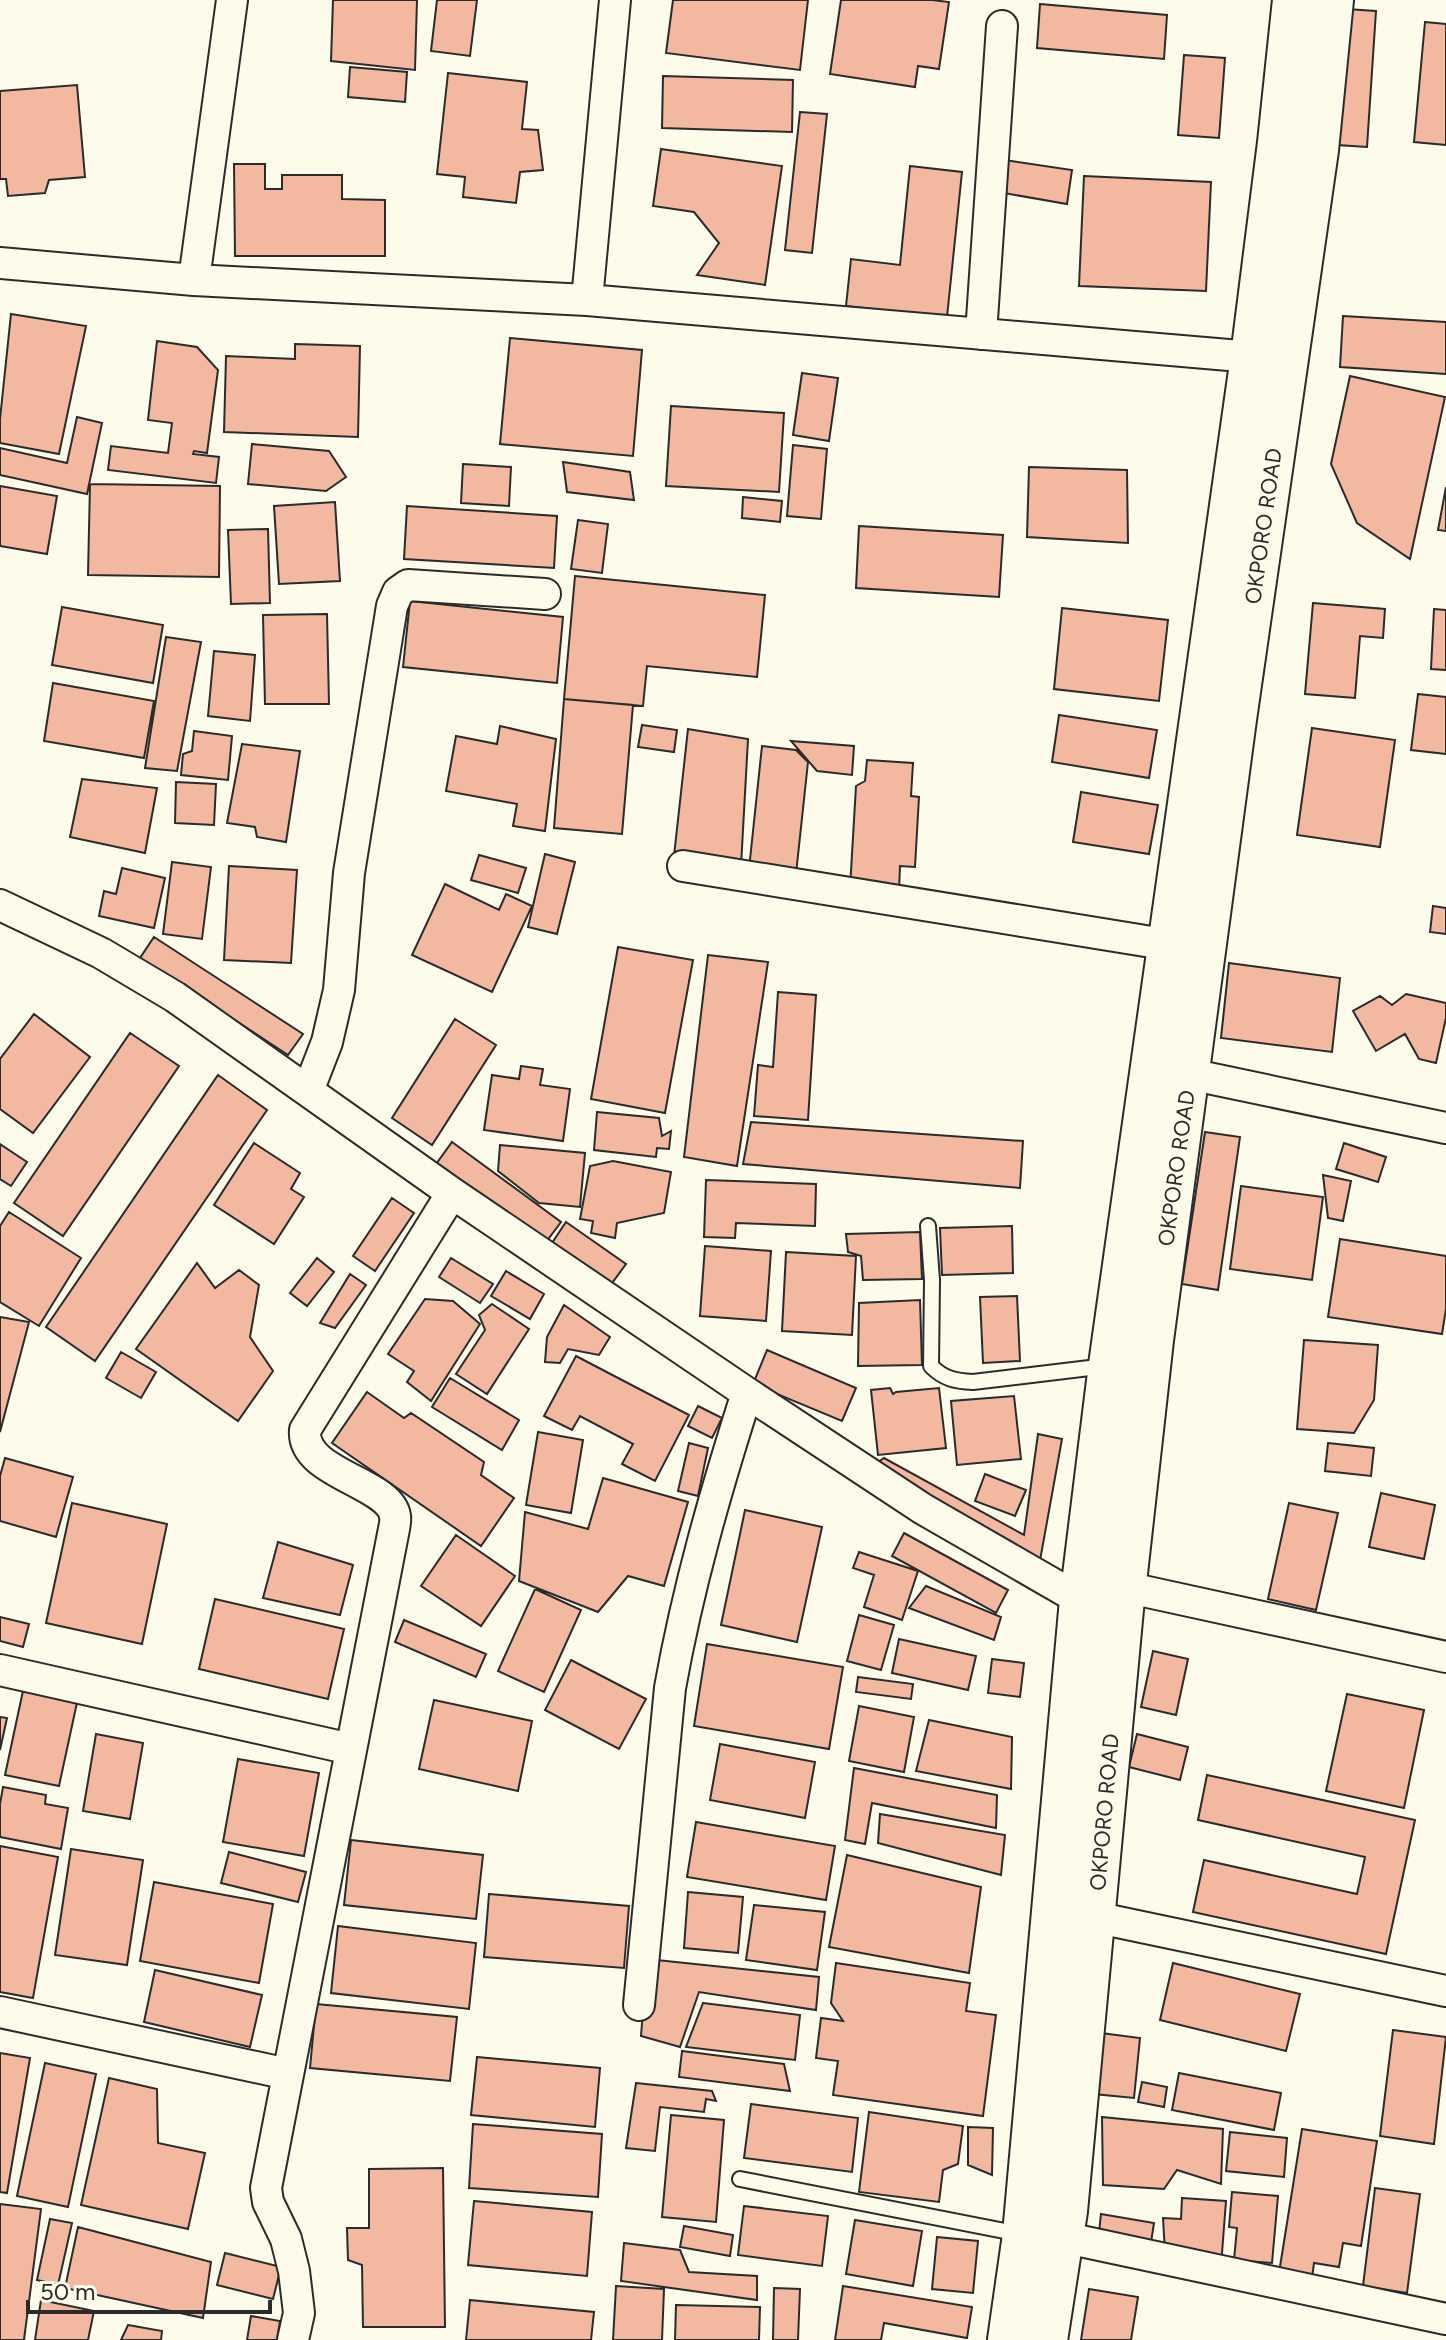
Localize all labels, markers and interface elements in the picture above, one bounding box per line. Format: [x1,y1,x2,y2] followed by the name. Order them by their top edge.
[1239,446,1288,606] street label: OKPORO ROAD
[1152,1088,1201,1248] street label: OKPORO ROAD
[1084,1732,1125,1892] street label: OKPORO ROAD
[28,2264,270,2314] scale bar
[40,2277,96,2306] text: 50 m

